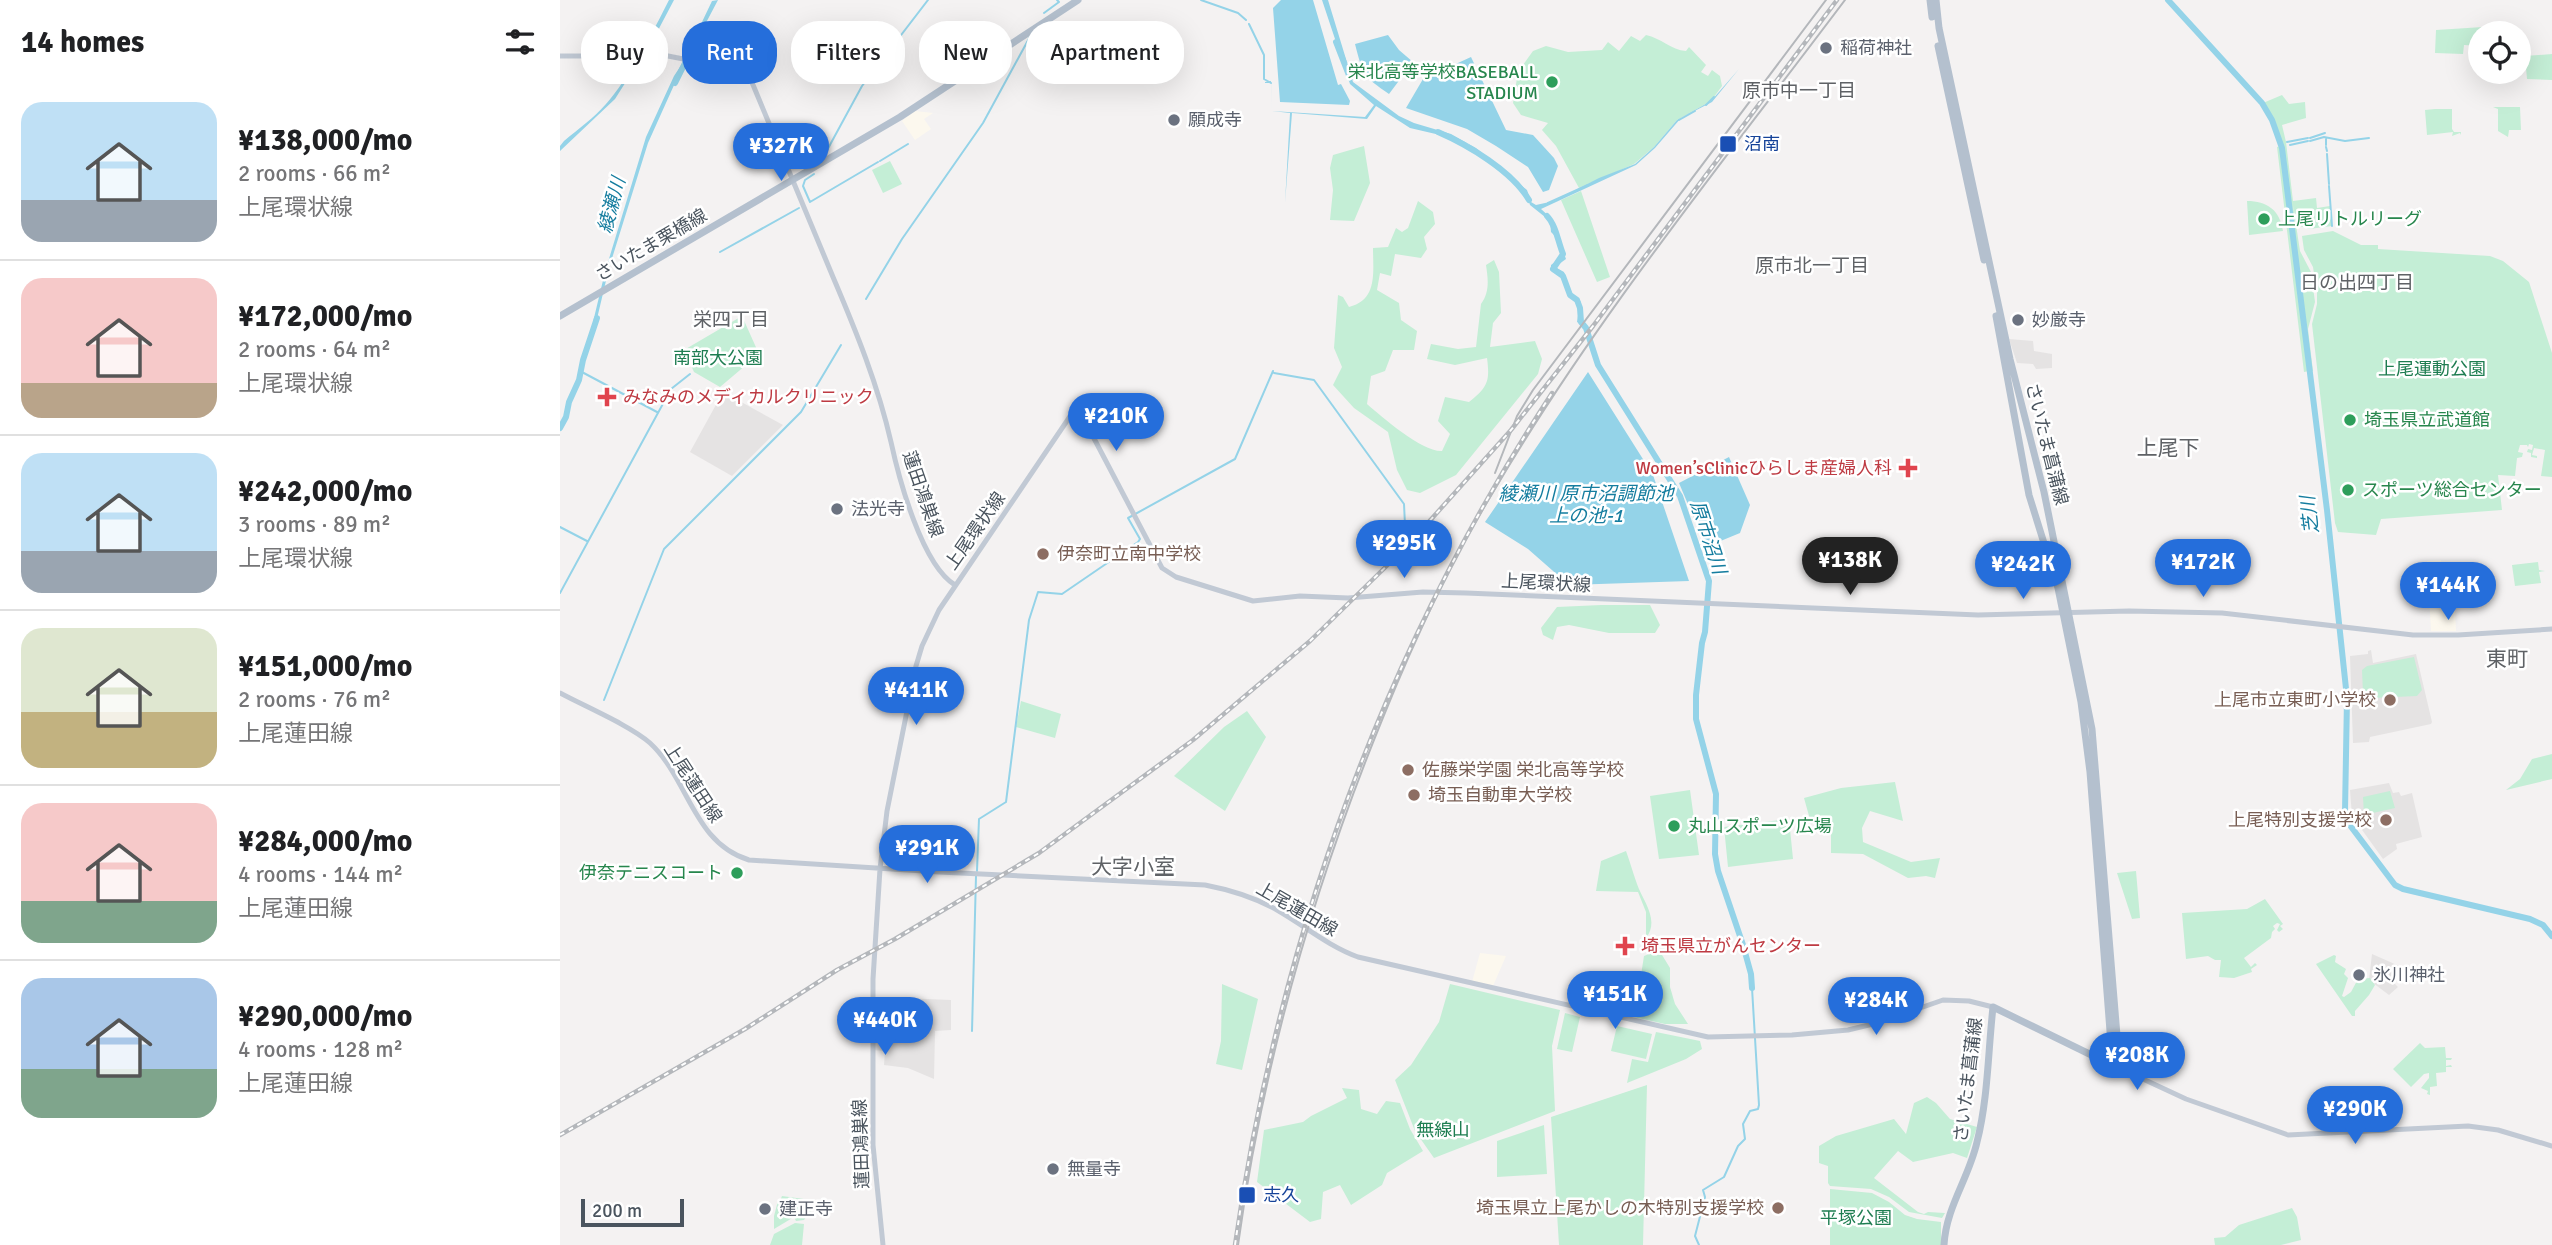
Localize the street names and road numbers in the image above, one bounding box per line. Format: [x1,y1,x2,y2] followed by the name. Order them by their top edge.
[591,204,711,286] street label: さいたま栗橋線
[2021,380,2073,508] street label: さいたま菖蒲線
[898,448,948,540] street label: 蓮田鴻巣線
[940,488,1010,574] street label: 上尾環状線
[1500,570,1592,596] street label: 上尾環状線
[659,739,727,827] street label: 上尾蓮田線
[1253,877,1341,941] street label: 上尾蓮田線
[1949,1016,1987,1144] street label: さいたま菖蒲線
[848,1099,874,1189] street label: 蓮田鴻巣線

